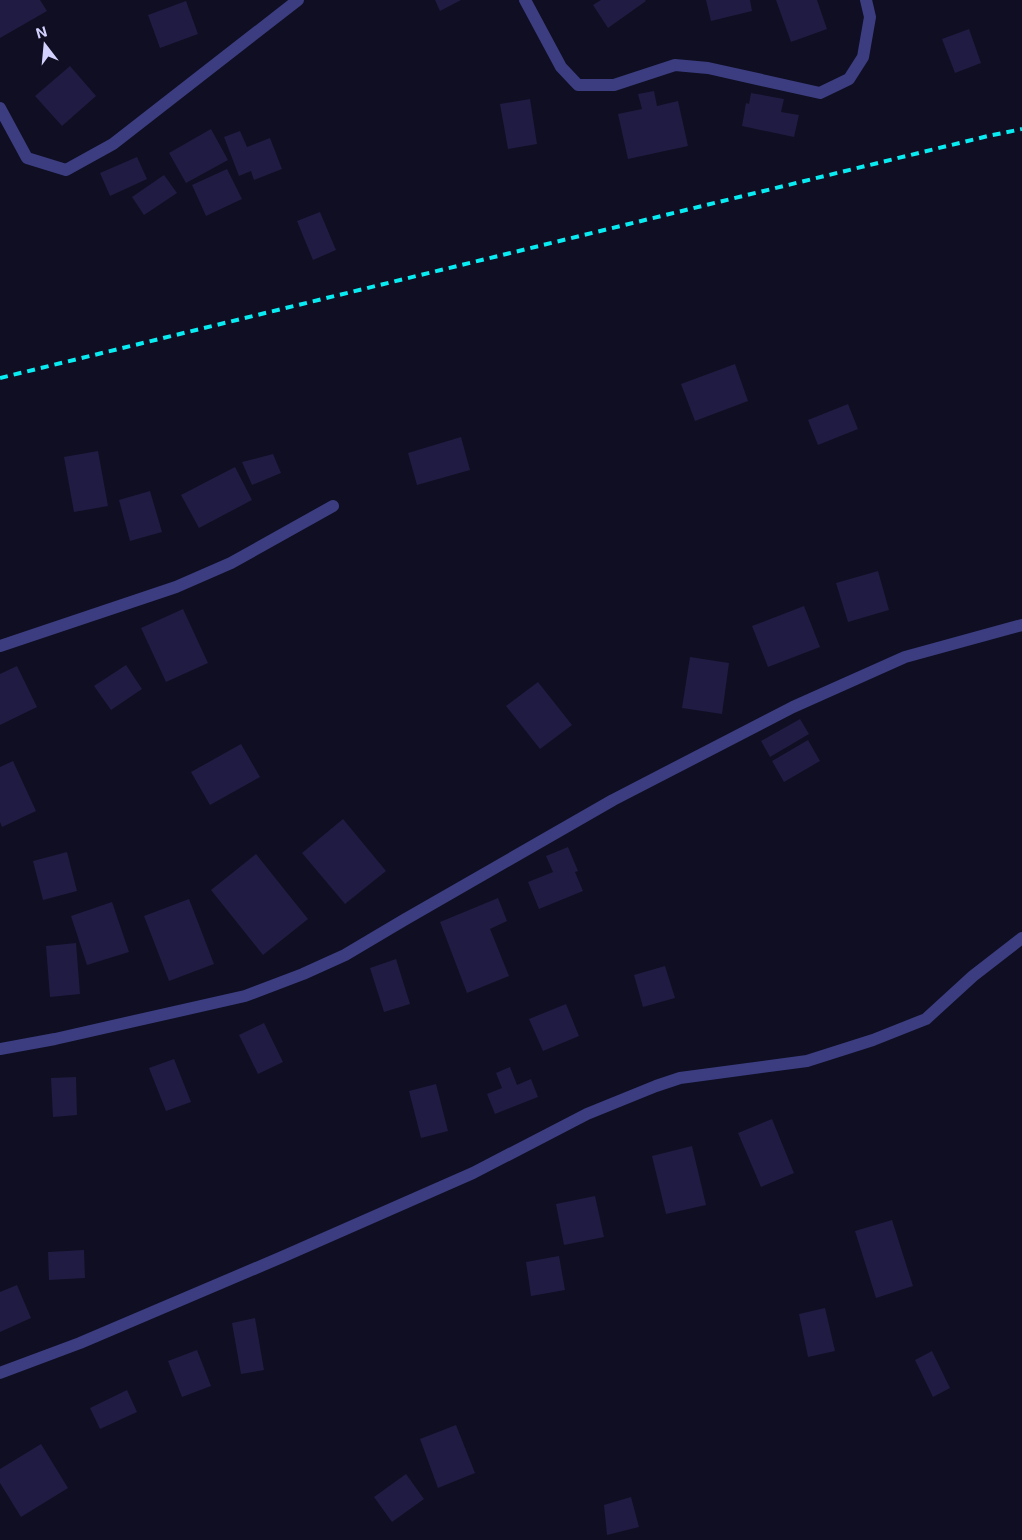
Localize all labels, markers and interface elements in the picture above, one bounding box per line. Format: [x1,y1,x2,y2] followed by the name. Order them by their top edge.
[20,20,70,70] north arrow
[34,22,49,42] text: N

